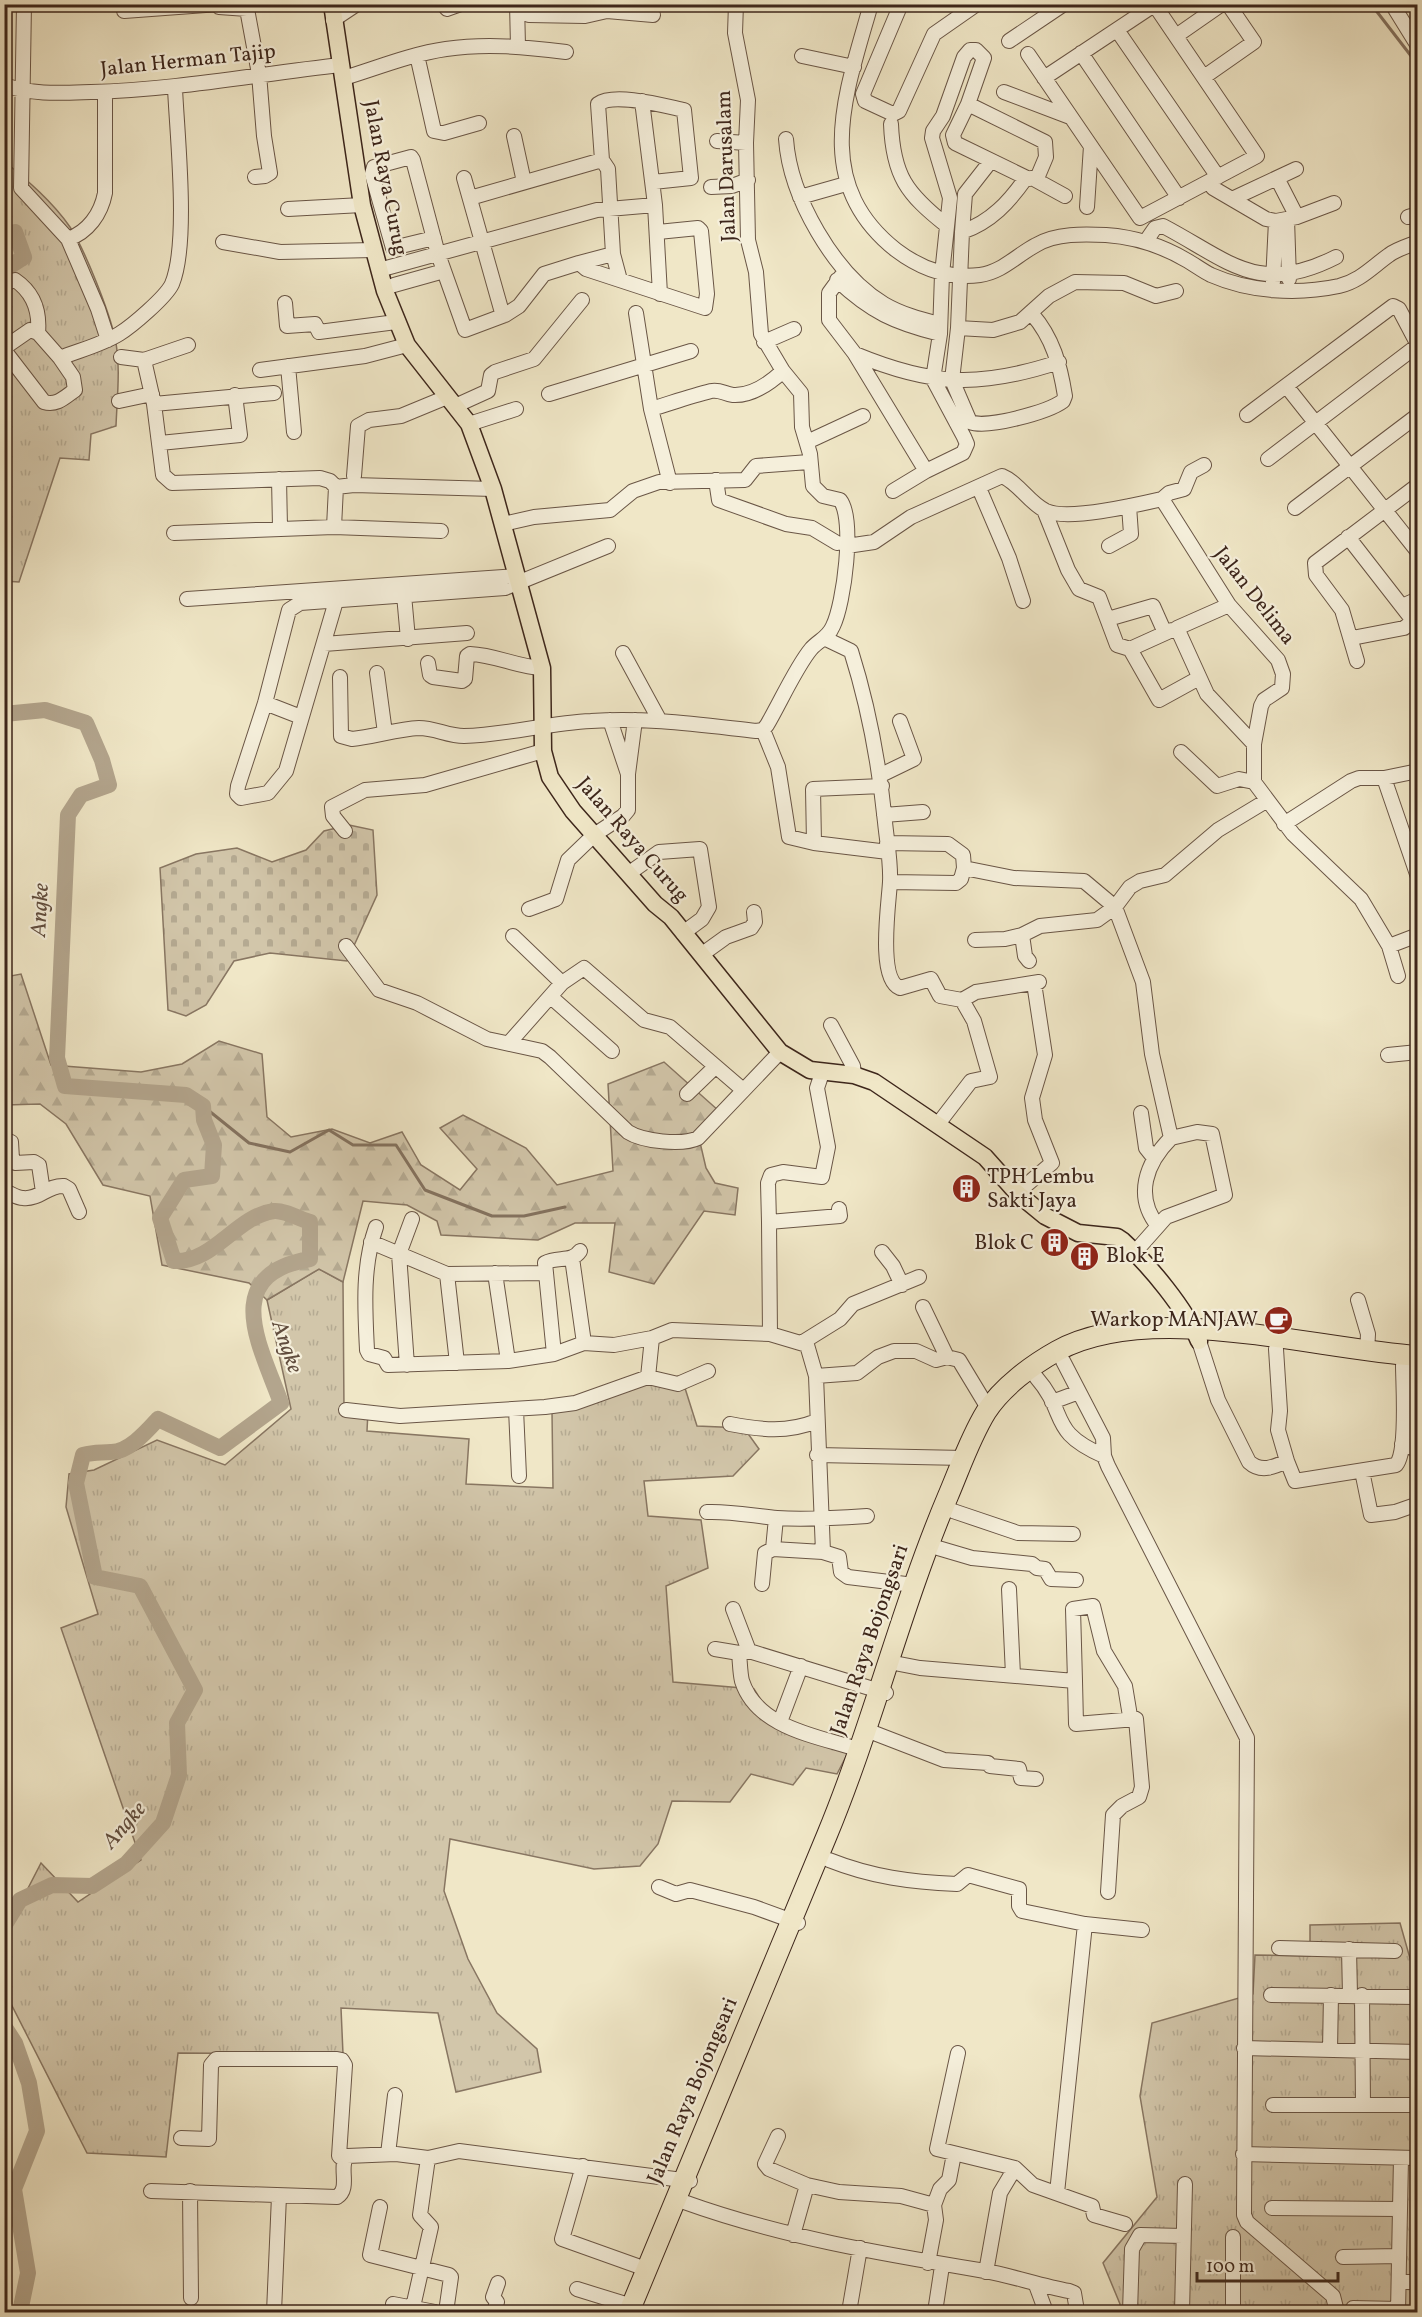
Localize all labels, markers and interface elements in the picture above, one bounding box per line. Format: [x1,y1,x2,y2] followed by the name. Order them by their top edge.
[99,37,277,85] street label: Jalan Herman Tajip
[710,90,744,242] street label: Jalan Darusalam
[356,98,414,258] street label: Jalan Raya Curug
[1206,541,1302,651] street label: Jalan Delima
[569,771,695,909] street label: Jalan Raya Curug
[24,882,58,939] water label: Angke
[987,1163,1095,1216] place label: TPH Lembu Sakti Jaya
[950,1173,982,1205] building icon: TPH Lembu Sakti Jaya
[1039,1227,1071,1259] building icon: Blok C
[974,1229,1034,1258] place label: Blok C
[1069,1240,1101,1272] building icon: Blok E
[1106,1242,1165,1271] place label: Blok E
[1263,1304,1295,1336] cafe icon: Warkop MANJAW
[1090,1306,1258,1335] place label: Warkop MANJAW
[262,1316,309,1378] water label: Angke
[824,1541,916,1739] street label: Jalan Raya Bojongsari
[95,1796,154,1857] water label: Angke
[641,1993,745,2189] street label: Jalan Raya Bojongsari
[1197,2245,1338,2283] scale bar
[1206,2255,1255,2280] text: 100 m

